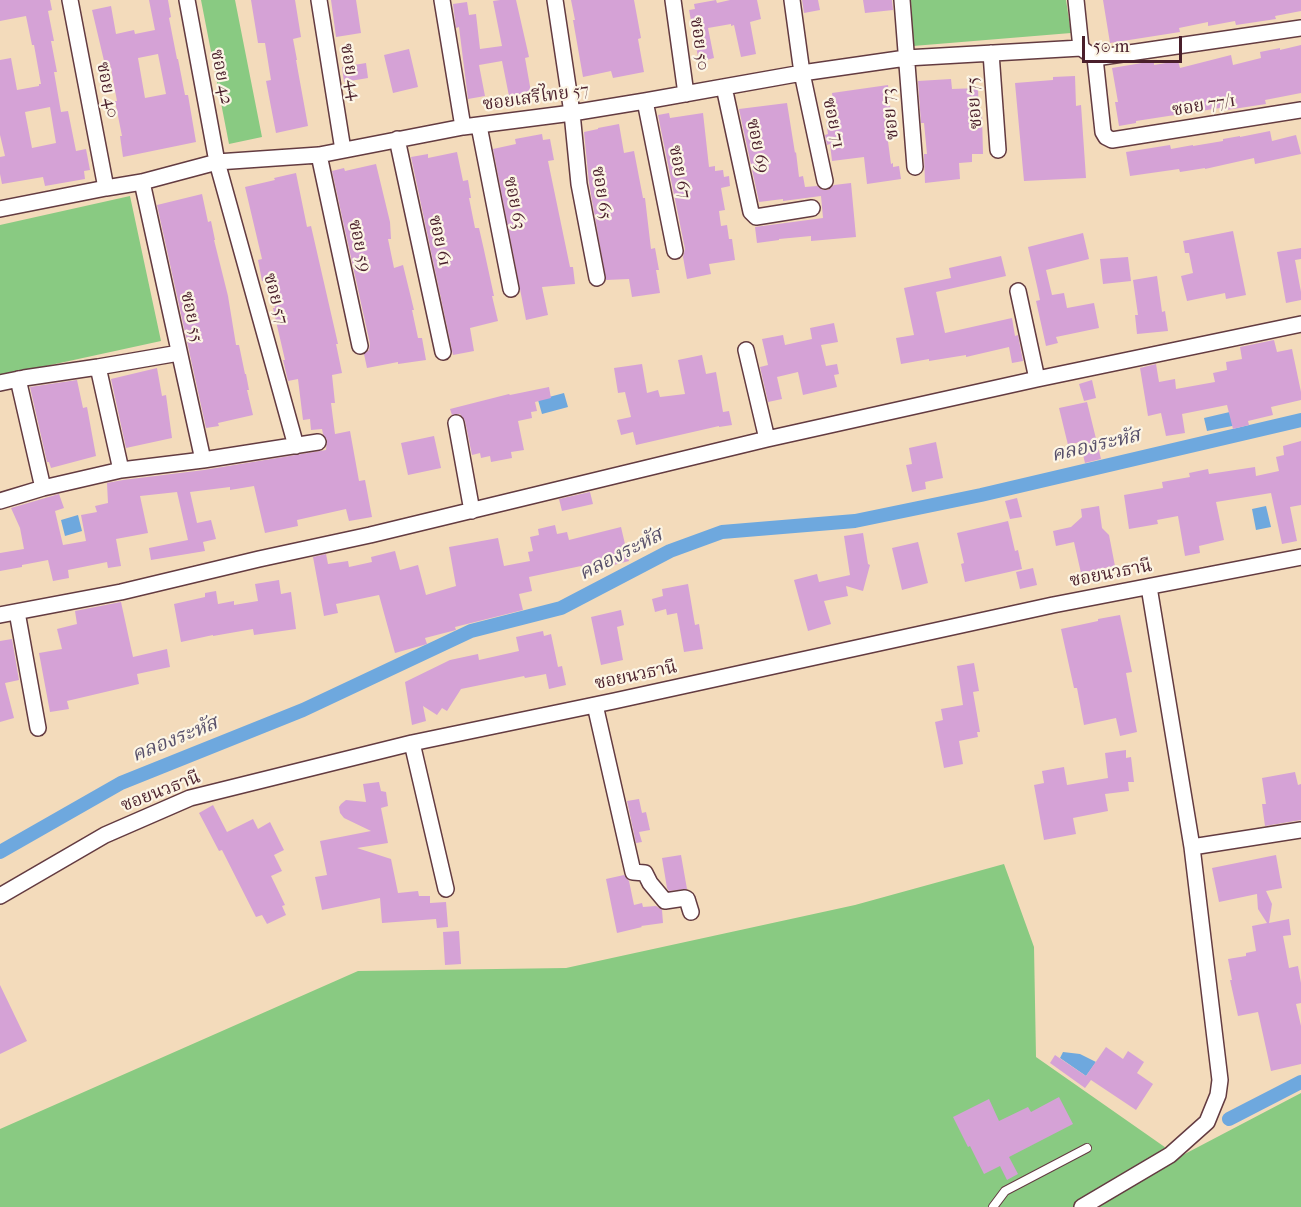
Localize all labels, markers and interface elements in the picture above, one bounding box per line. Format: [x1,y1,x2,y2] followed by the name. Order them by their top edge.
[685,16,713,72] street label: ซอย 50
[1085,24,1186,62] scale bar
[1093,36,1129,57] text: 50 m
[335,42,365,102] street label: ซอย 44
[205,48,237,106] street label: ซอย 42
[91,60,123,120] street label: ซอย 40
[962,76,988,130] street label: ซอย 75
[481,80,591,116] street label: ซอยเสรีไทย 57
[878,87,904,141] street label: ซอย 73
[1171,90,1237,122] street label: ซอย 77/1
[817,96,849,150] street label: ซอย 71
[741,117,773,175] street label: ซอย 69
[663,143,695,201] street label: ซอย 67
[586,165,616,221] street label: ซอย 65
[498,175,530,231] street label: ซอย 63
[423,213,455,269] street label: ซอย 61
[343,218,375,274] street label: ซอย 59
[258,271,292,327] street label: ซอย 57
[175,290,207,344] street label: ซอย 55
[1049,424,1143,468] water label: คลองระหัส
[575,524,667,586] water label: คลองระหัส
[1068,555,1154,593] street label: ซอยนวธานี
[593,657,679,695] street label: ซอยนวธานี
[128,712,222,768] water label: คลองระหัส
[118,767,204,817] street label: ซอยนวธานี

